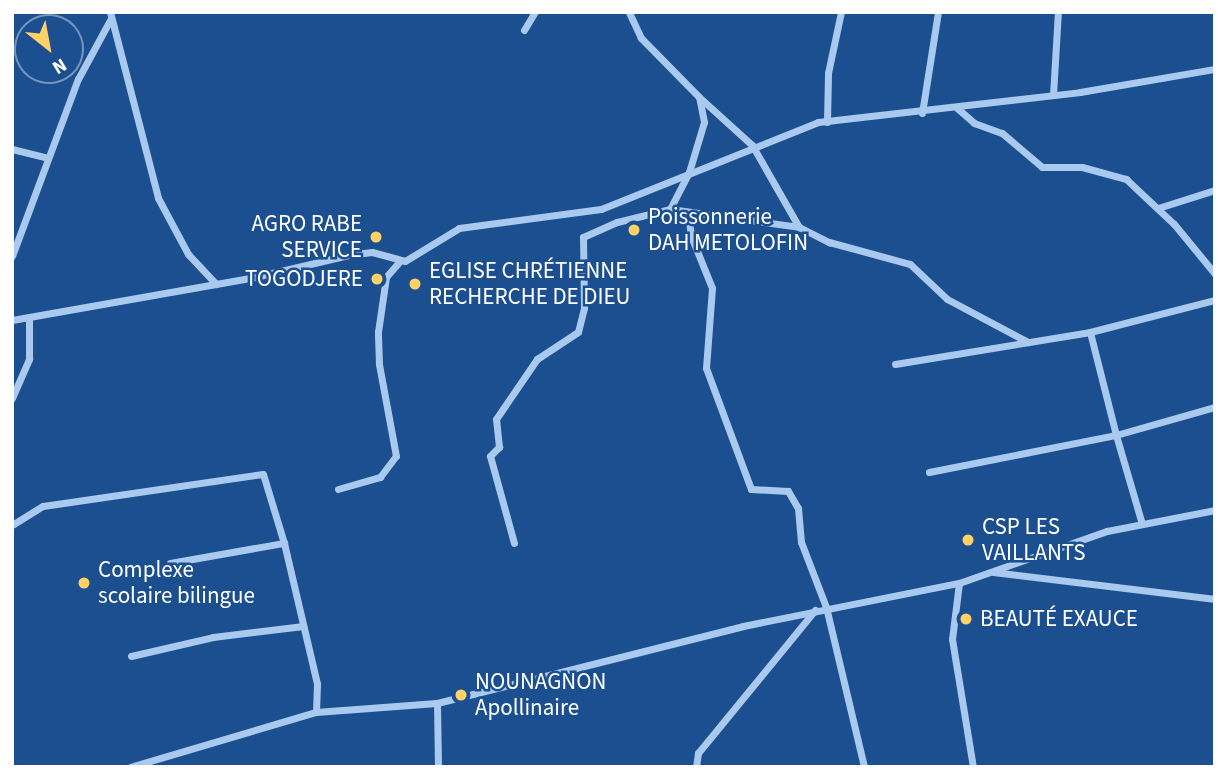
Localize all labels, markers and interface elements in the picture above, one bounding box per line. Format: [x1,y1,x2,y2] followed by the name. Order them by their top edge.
[14,14,84,84] north arrow
[47,51,71,81] text: N
[648,203,808,257] place label: Poissonnerie DAH METOLOFIN
[251,210,362,264] place label: AGRO RABE SERVICE
[626,222,642,238] marker: Poissonnerie DAH METOLOFIN
[368,229,384,245] marker: AGRO RABE SERVICE
[429,257,630,311] place label: EGLISE CHRÉTIENNE RECHERCHE DE DIEU
[245,265,363,293] place label: TOGODJERE
[369,271,385,287] marker: TOGODJERE
[407,276,423,292] marker: EGLISE CHRÉTIENNE RECHERCHE DE DIEU
[982,513,1086,567] place label: CSP LES VAILLANTS
[960,532,976,548] marker: CSP LES VAILLANTS
[98,556,255,610] place label: Complexe scolaire bilingue
[76,575,92,591] marker: Complexe scolaire bilingue
[980,605,1138,633] place label: BEAUTÉ EXAUCE
[958,611,974,627] marker: BEAUTÉ EXAUCE
[475,668,606,722] place label: NOUNAGNON Apollinaire
[453,687,469,703] marker: NOUNAGNON Apollinaire

